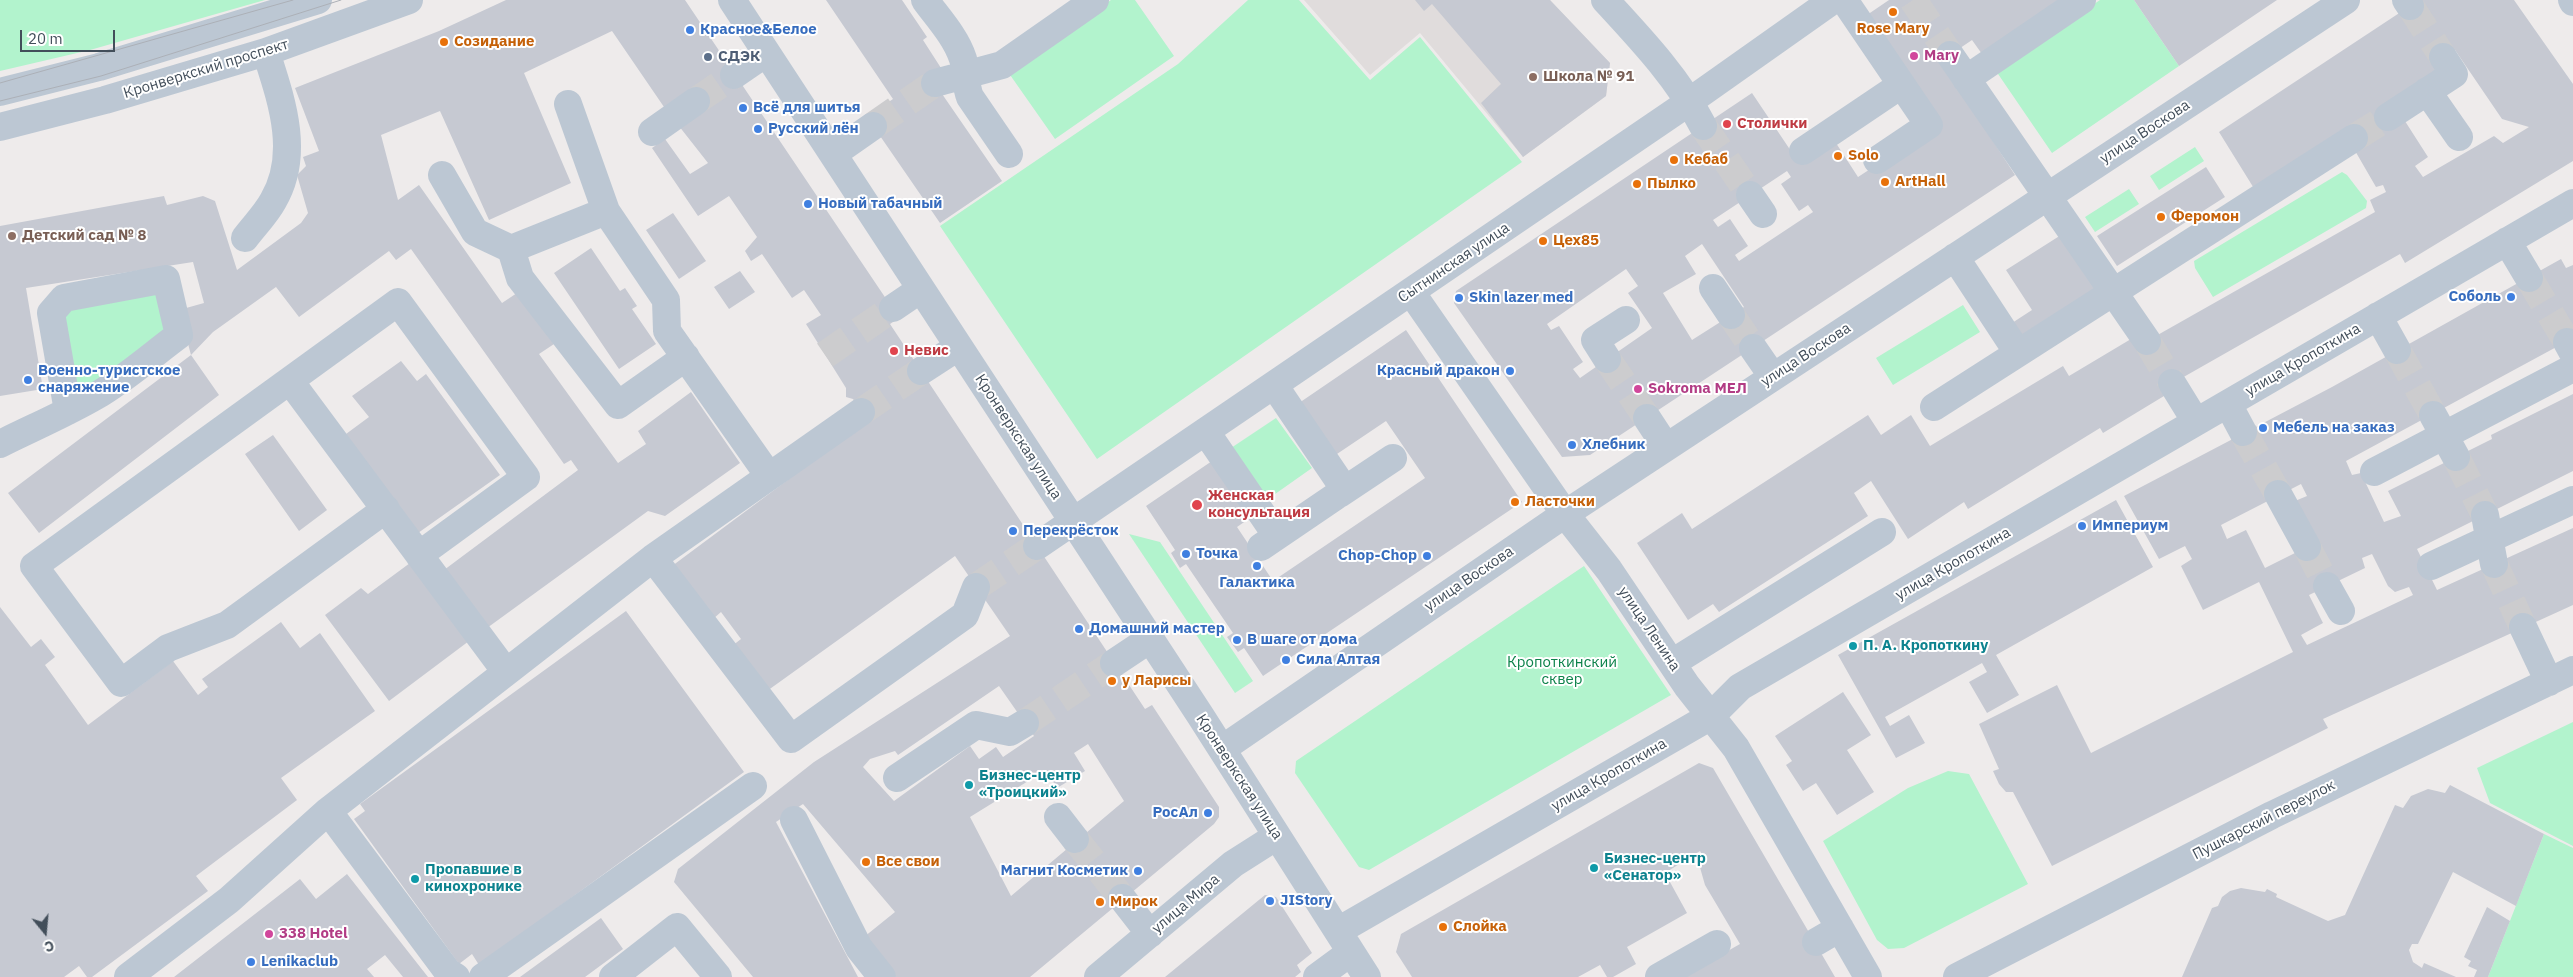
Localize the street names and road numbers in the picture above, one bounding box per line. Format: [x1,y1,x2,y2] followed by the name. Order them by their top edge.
[121,35,291,103] street label: Кронверкский проспект
[2097,96,2193,168] street label: улица Воскова
[1395,219,1513,307] street label: Сытнинская улица
[1758,319,1854,391] street label: улица Воскова
[2242,320,2364,400] street label: улица Кропоткина
[971,371,1065,503] street label: Кронверкская улица
[1892,524,2014,604] street label: улица Кропоткина
[1421,543,1517,615] street label: улица Воскова
[1614,583,1684,675] street label: улица Ленина
[1192,711,1286,843] street label: Кронверкская улица
[1548,735,1670,815] street label: улица Кропоткина
[2190,776,2338,864] street label: Пушкарский переулок
[1149,870,1223,938] street label: улица Мира

